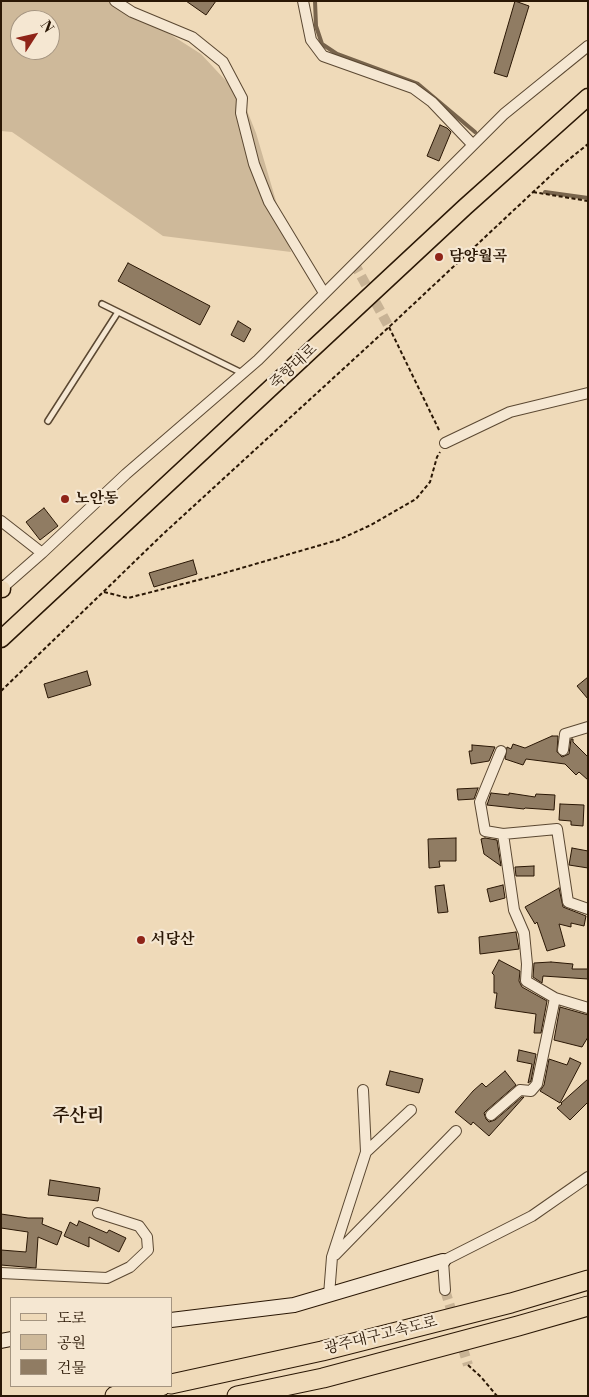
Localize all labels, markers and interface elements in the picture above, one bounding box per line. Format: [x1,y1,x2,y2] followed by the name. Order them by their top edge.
[10,10,60,60] north arrow
[36,17,57,37] text: N
[449,248,507,266] place label: 담양월곡
[433,251,445,263] marker: 담양월곡
[267,341,321,393] street label: 죽향대로
[75,490,118,508] place label: 노안동
[59,493,71,505] marker: 노안동
[151,931,194,949] place label: 서당산
[135,934,147,946] marker: 서당산
[52,1106,104,1128] district label: 주산리
[10,1297,172,1387] legend
[57,1309,86,1328] text: 도로
[323,1313,439,1359] street label: 광주대구고속도로
[57,1334,86,1353] text: 공원
[57,1359,86,1378] text: 건물

